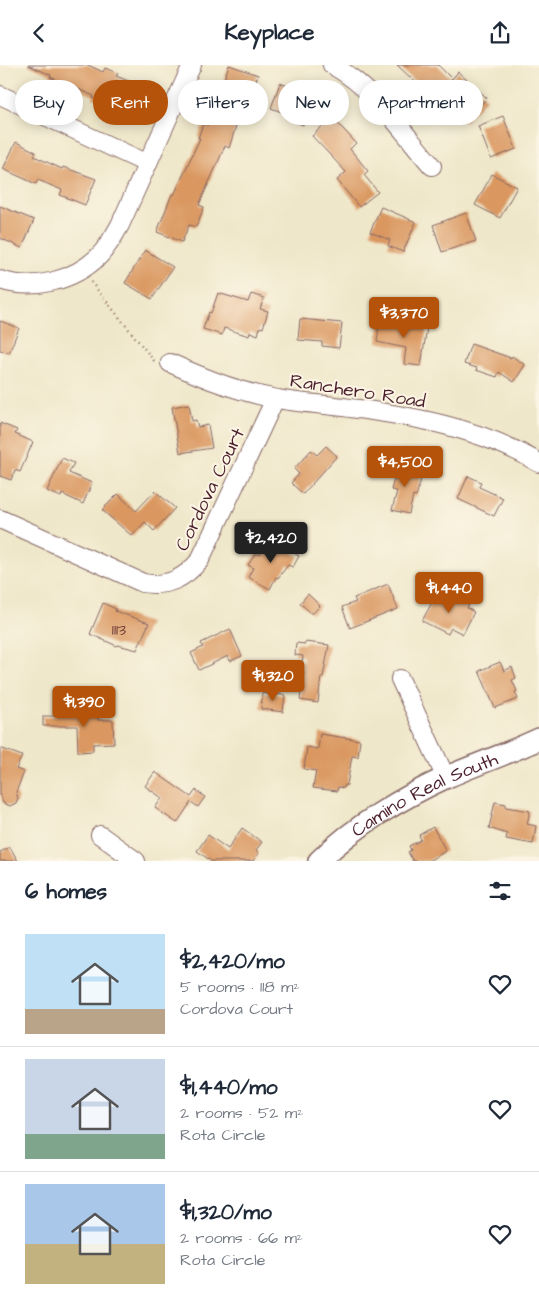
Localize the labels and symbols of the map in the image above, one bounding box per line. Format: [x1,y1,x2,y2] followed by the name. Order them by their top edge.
[363,297,445,339] pin: $3,370
[288,367,428,416] street label: Ranchero Road
[169,423,252,556] street label: Cordova Court
[364,445,446,488] pin: $4,500
[230,521,312,564] pin: $2,420
[408,571,490,614] pin: $1,440
[112,619,126,641] house number: 1113
[232,659,314,702] pin: $1,320
[43,685,125,728] pin: $1,390
[346,746,503,844] street label: Camino Real South

